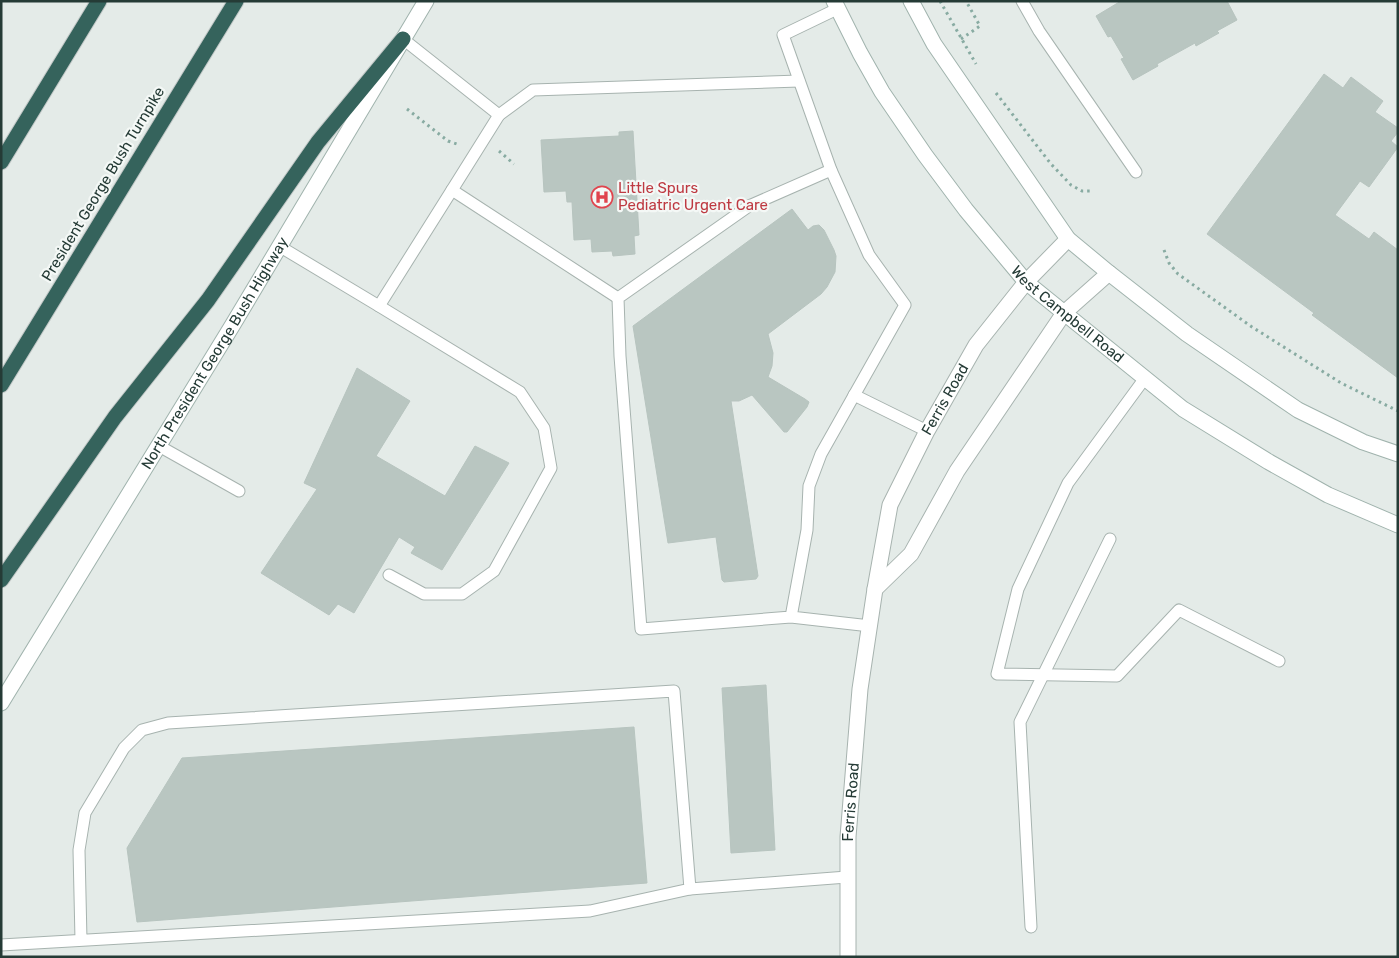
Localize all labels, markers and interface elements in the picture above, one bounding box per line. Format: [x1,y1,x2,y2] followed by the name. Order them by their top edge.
[38,84,168,284] street label: President George Bush Turnpike
[618,179,768,214] place label: Little Spurs Pediatric Urgent Care
[590,185,614,209] hospital icon: Little Spurs Pediatric Urgent Care
[137,234,292,472] street label: North President George Bush Highway
[1007,262,1128,367] street label: West Campbell Road
[918,361,972,438] street label: Ferris Road
[839,762,863,841] street label: Ferris Road

